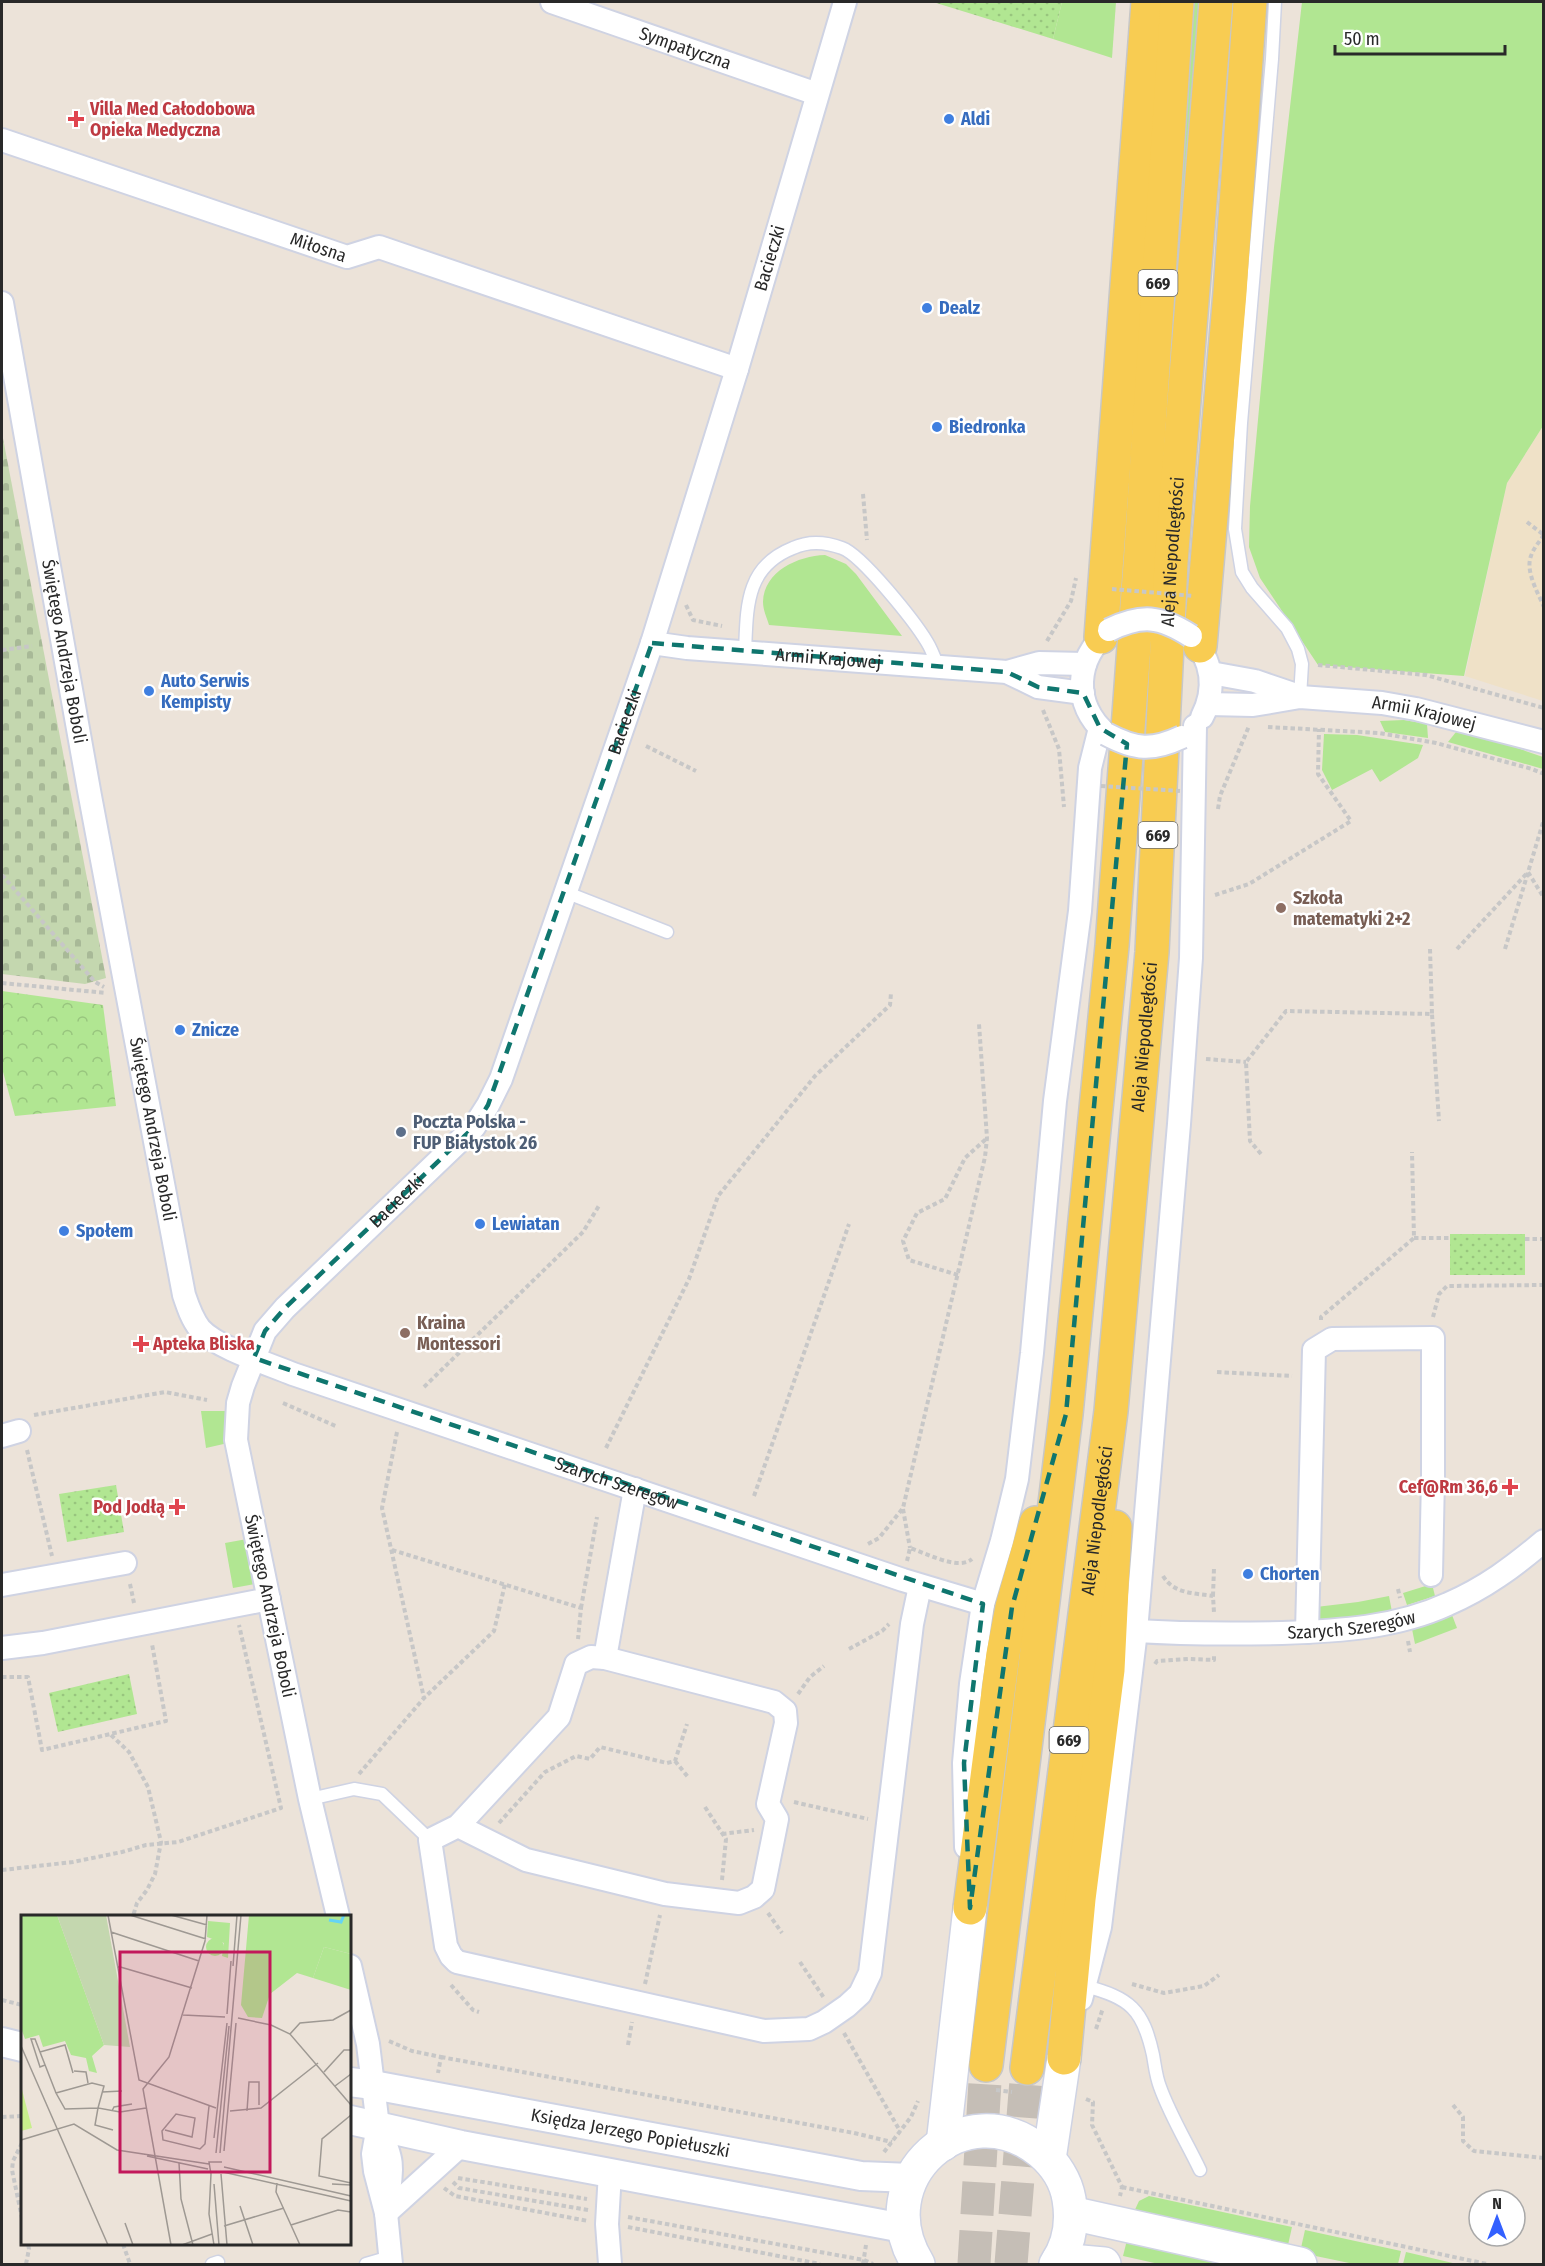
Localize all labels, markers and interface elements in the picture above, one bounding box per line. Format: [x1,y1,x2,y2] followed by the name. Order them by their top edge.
[1335,18,1504,56] scale bar
[636,22,734,74] street label: Sympatyczna
[1344,28,1380,50] text: 50 m
[89,98,255,141] place label: Villa Med Całodobowa Opieka Medyczna
[960,108,990,130] place label: Aldi
[67,110,85,128] marker: Villa Med Całodobowa Opieka Medyczna
[942,112,956,126] marker: Aldi
[750,223,790,294] street label: Bacieczki
[287,228,349,267] street label: Miłosna
[1138,270,1178,296] road number: 669
[939,297,981,319] place label: Dealz
[920,301,934,315] marker: Dealz
[949,416,1026,438] place label: Biedronka
[930,420,944,434] marker: Biedronka
[1157,476,1189,627] street label: Aleja Niepodległości
[37,558,91,745] street label: Świętego Andrzeja Boboli
[775,644,882,674] street label: Armii Krajowej
[160,670,250,713] place label: Auto Serwis Kempisty
[142,684,156,698] marker: Auto Serwis Kempisty
[603,686,646,758] street label: Bacieczki
[1371,691,1478,735] street label: Armii Krajowej
[1138,822,1178,848] road number: 669
[1293,887,1410,930] place label: Szkoła matematyki 2+2
[1274,901,1288,915] marker: Szkoła matematyki 2+2
[1127,961,1162,1113] street label: Aleja Niepodległości
[192,1019,239,1041] place label: Znicze
[173,1023,187,1037] marker: Znicze
[125,1036,181,1223] street label: Świętego Andrzeja Boboli
[413,1111,537,1154] place label: Poczta Polska - FUP Białystok 26
[394,1125,408,1139] marker: Poczta Polska - FUP Białystok 26
[365,1170,429,1232] street label: Bacieczki
[492,1213,560,1235] place label: Lewiatan
[473,1217,487,1231] marker: Lewiatan
[76,1220,133,1242] place label: Społem
[57,1224,71,1238] marker: Społem
[417,1312,501,1355] place label: Kraina Montessori
[398,1326,412,1340] marker: Kraina Montessori
[152,1333,255,1355] place label: Apteka Bliska
[134,1337,148,1351] marker: Apteka Bliska
[1077,1445,1117,1596] street label: Aleja Niepodległości
[552,1452,682,1514] street label: Szarych Szeregów
[1399,1476,1498,1498] place label: Cef@Rm 36,6
[1503,1480,1517,1494] marker: Cef@Rm 36,6
[93,1496,165,1518] place label: Pod Jodłą
[170,1500,184,1514] marker: Pod Jodłą
[240,1513,300,1699] street label: Świętego Andrzeja Boboli
[1260,1563,1319,1585] place label: Chorten
[1241,1567,1255,1581] marker: Chorten
[1287,1606,1418,1644] street label: Szarych Szeregów
[1050,1727,1088,1753] road number: 669
[21,1915,351,2245] inset map
[529,2104,732,2162] street label: Księdza Jerzego Popiełuszki
[1467,2188,1527,2248] north arrow
[1492,2194,1502,2213] text: N

